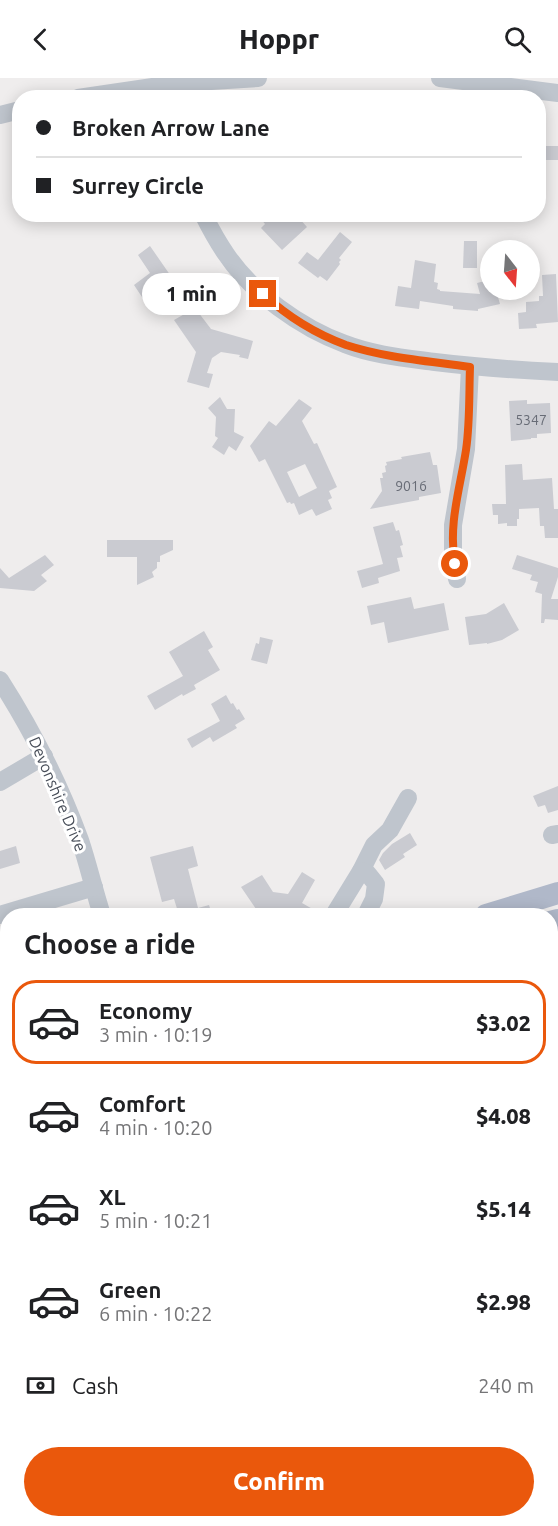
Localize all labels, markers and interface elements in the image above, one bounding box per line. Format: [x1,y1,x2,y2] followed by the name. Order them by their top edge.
[24,23,57,56] icon: back
[501,23,534,56] icon: search
[239,24,319,54] text: Hoppr
[72,115,270,140] text: Broken Arrow Lane
[72,173,204,198] text: Surrey Circle
[480,240,540,300] north arrow
[480,240,540,300] map controls
[143,273,242,315] callout: 1 min
[249,280,276,307] route end
[166,282,217,305] text: 1 min
[515,412,547,428] house number: 5347
[395,478,427,494] house number: 9016
[441,550,468,577] route start
[26,734,90,854] street label: Devonshire Drive
[24,929,196,959] text: Choose a ride
[27,995,81,1049] icon: car
[99,998,192,1023] text: Economy
[476,1010,531,1035] text: $3.02
[99,1023,213,1046] text: 3 min · 10:19
[27,1088,81,1142] icon: car
[99,1091,186,1116] text: Comfort
[476,1103,531,1128] text: $4.08
[99,1116,213,1139] text: 4 min · 10:20
[27,1181,81,1235] icon: car
[99,1184,126,1209] text: XL
[476,1196,531,1221] text: $5.14
[99,1209,213,1232] text: 5 min · 10:21
[27,1274,81,1328] icon: car
[99,1277,161,1302] text: Green
[476,1289,531,1314] text: $2.98
[99,1302,213,1325] text: 6 min · 10:22
[24,1369,57,1402] icon: cash
[72,1373,119,1398] text: Cash
[478,1374,534,1397] text: 240 m
[24,1447,534,1516] button: Confirm

